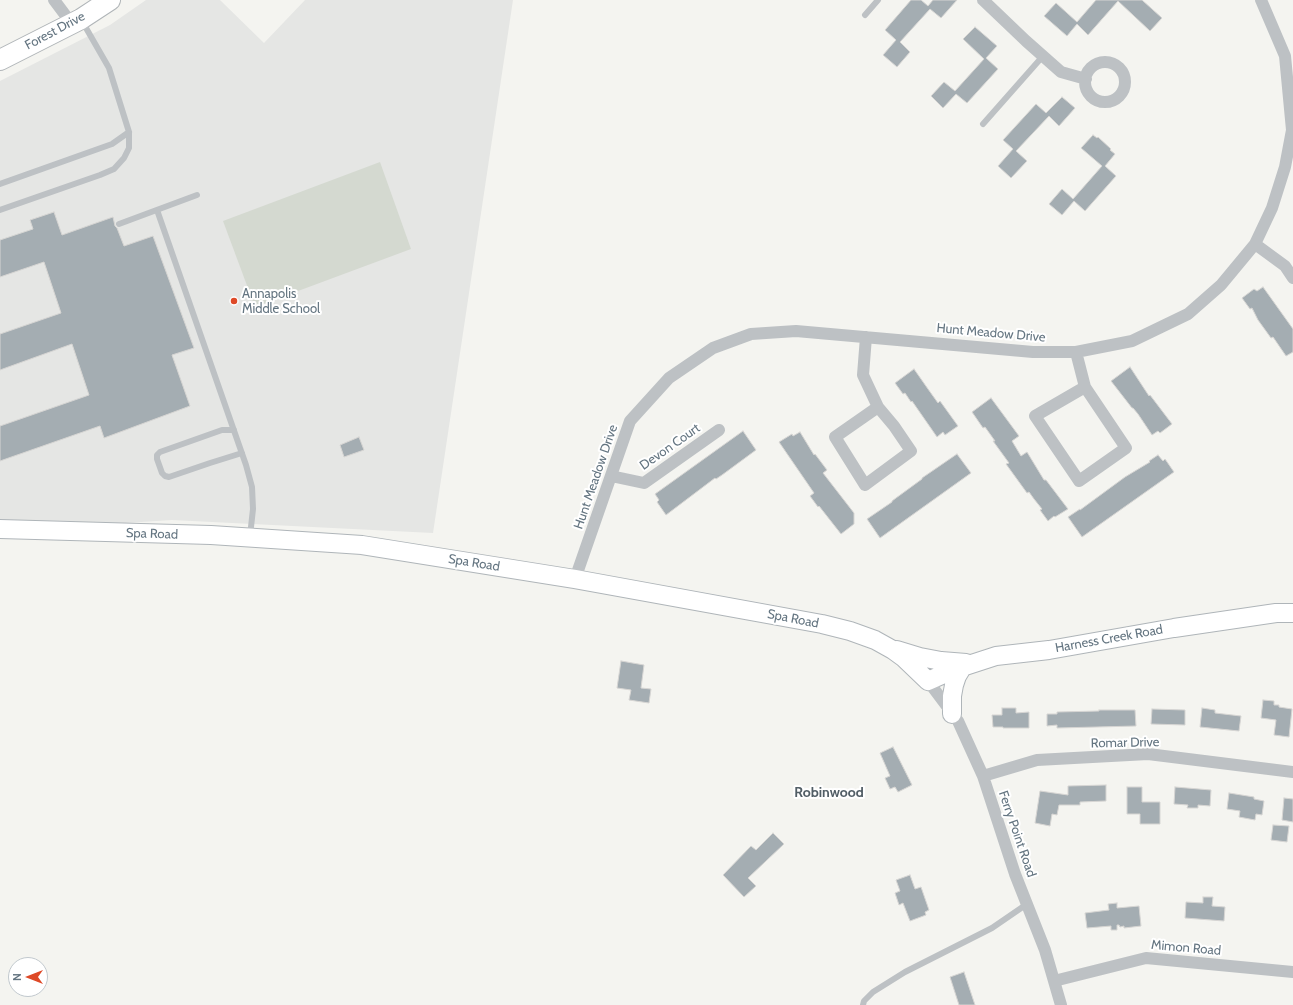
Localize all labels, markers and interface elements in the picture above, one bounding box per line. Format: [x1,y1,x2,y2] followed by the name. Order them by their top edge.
[22,9,88,53] street label: Forest Drive
[242,286,320,317] place label: Annapolis Middle School
[229,296,239,306] marker: Annapolis Middle School
[936,320,1046,346] street label: Hunt Meadow Drive
[637,421,703,473] street label: Devon Court
[571,423,621,531] street label: Hunt Meadow Drive
[126,525,178,543] street label: Spa Road
[447,551,501,575] street label: Spa Road
[766,606,820,632] street label: Spa Road
[1054,622,1164,656] street label: Harness Creek Road
[1091,735,1159,751] street label: Romar Drive
[794,785,864,801] district label: Robinwood
[995,789,1039,879] street label: Ferry Point Road
[1150,937,1222,959] street label: Mimon Road
[8,957,48,997] north arrow
[10,973,24,981] text: N

